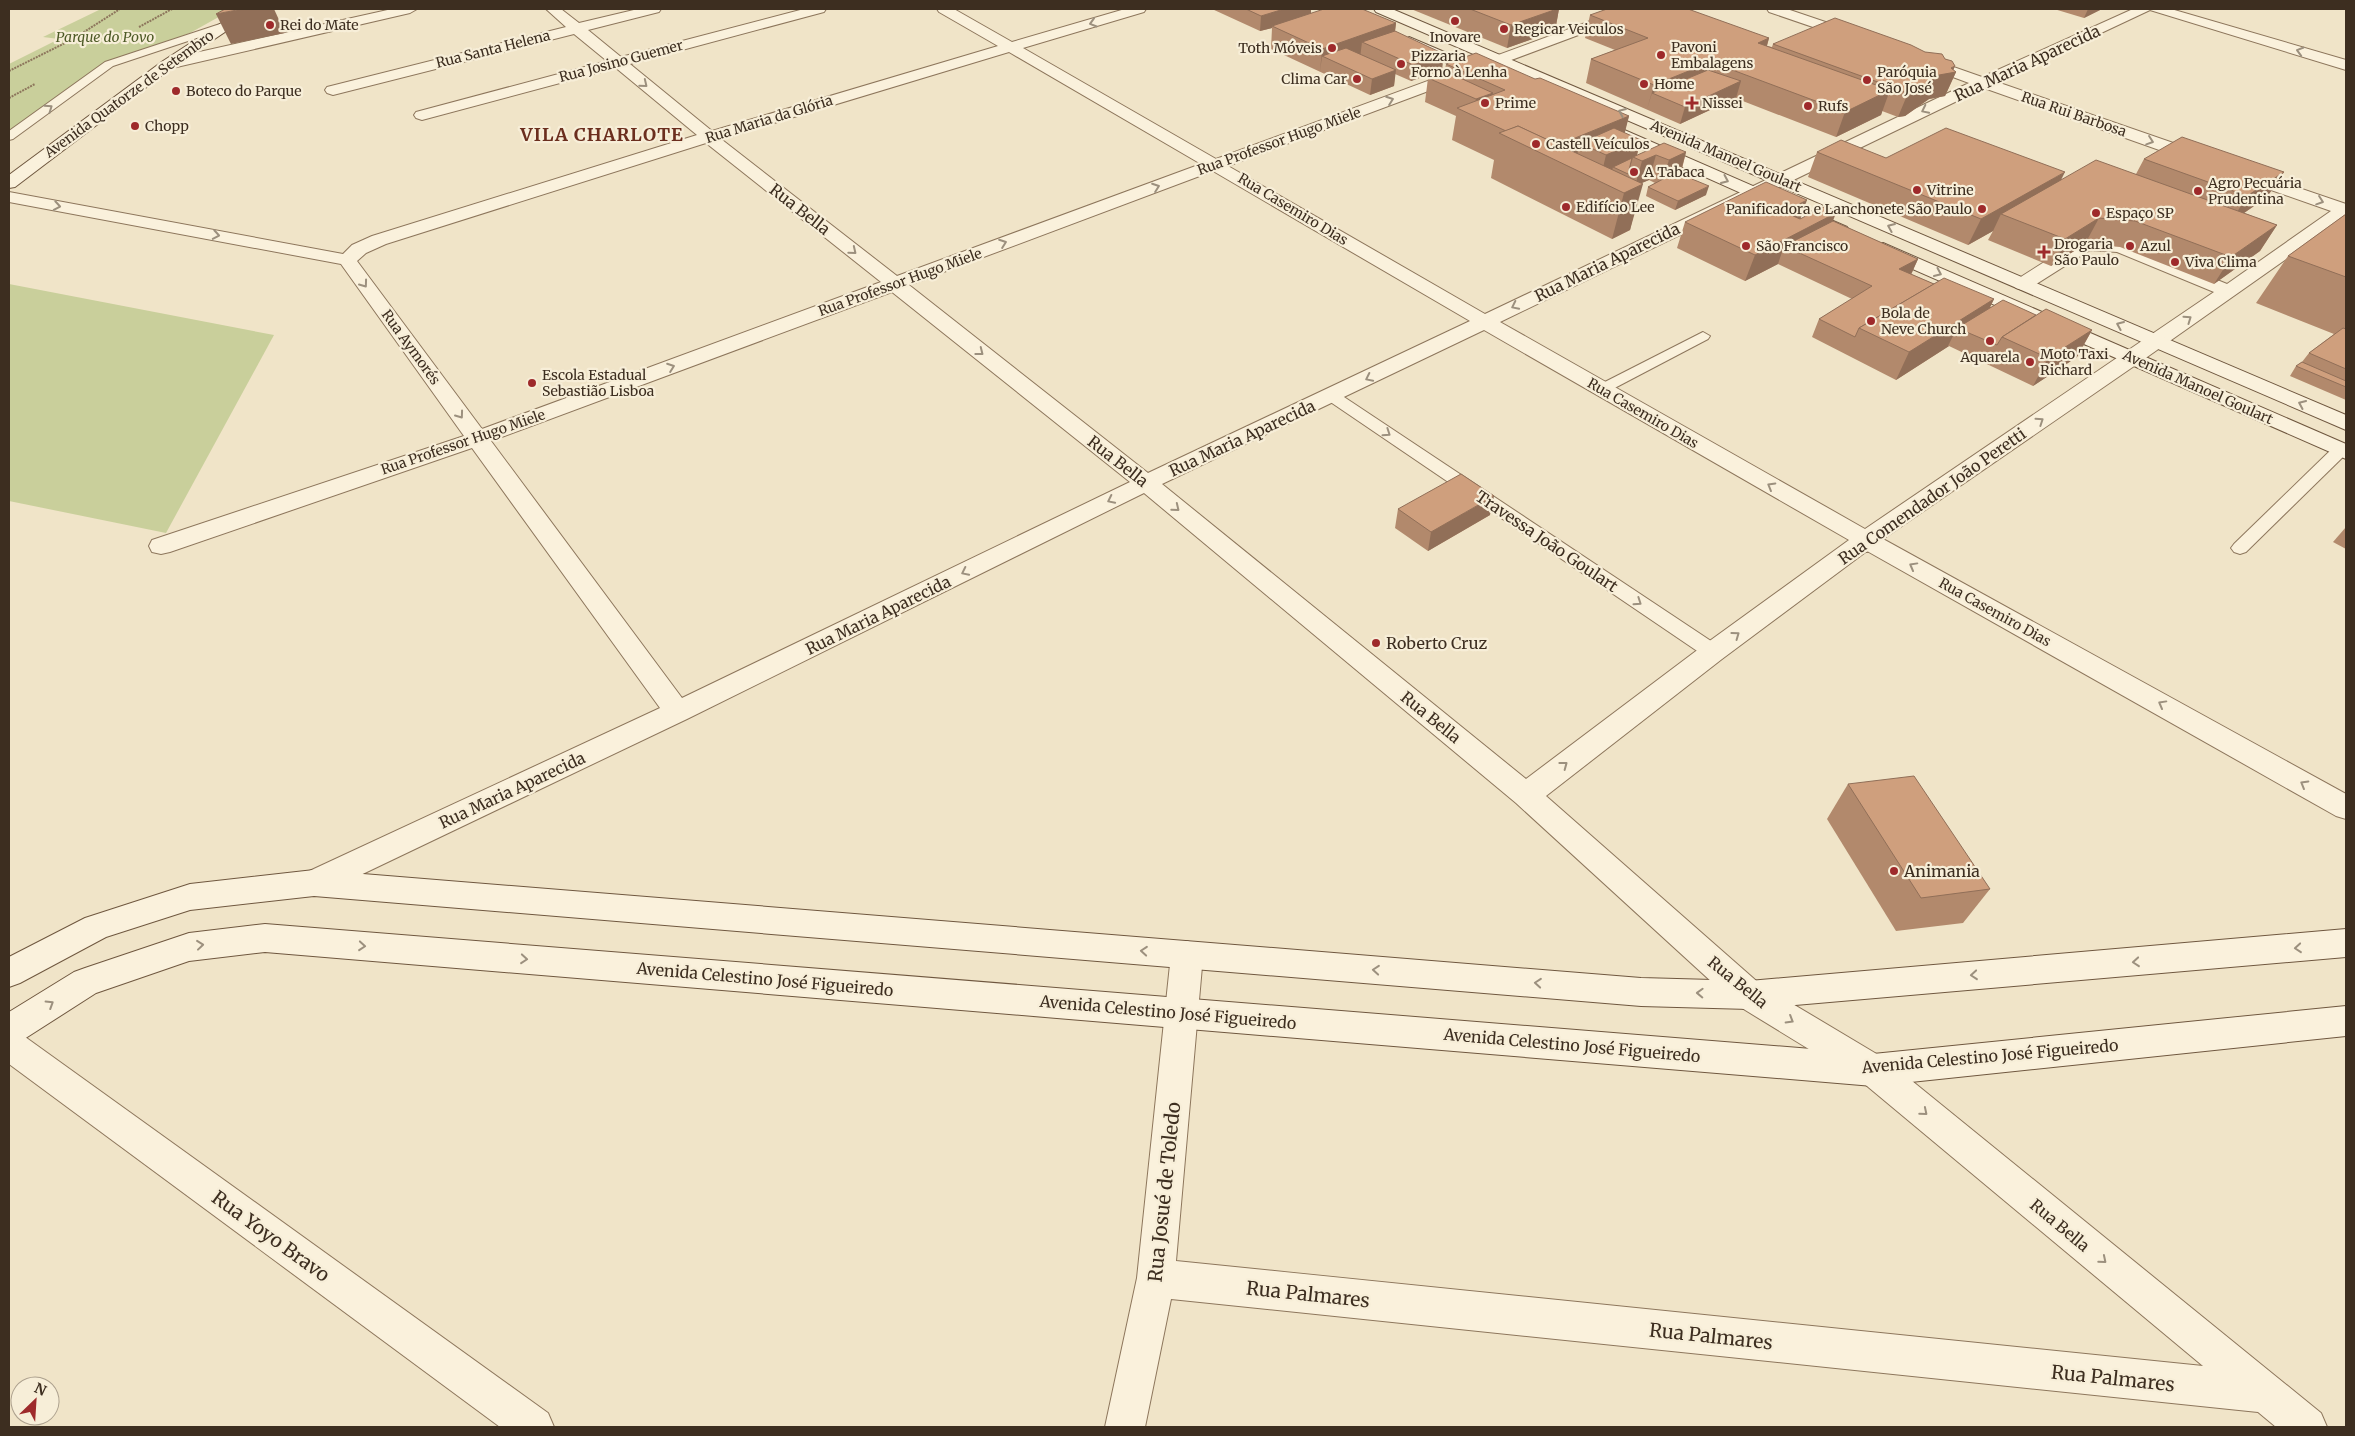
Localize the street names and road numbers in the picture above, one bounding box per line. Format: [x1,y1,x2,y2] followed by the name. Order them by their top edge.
[1951,20,2104,106] street label: Rua Maria Aparecida
[40,26,217,162] street label: Avenida Quatorze de Setembro
[434,26,553,72] street label: Rua Santa Helena
[557,36,685,86] street label: Rua Josino Guemer
[2019,88,2129,141] street label: Rua Rui Barbosa
[703,91,835,147] street label: Rua Maria da Glória
[1195,103,1363,179] street label: Rua Professor Hugo Miele
[1647,116,1805,196] street label: Avenida Manoel Goulart
[1235,169,1352,249] street label: Rua Casemiro Dias
[766,179,835,239] street label: Rua Bella
[1531,218,1683,306] street label: Rua Maria Aparecida
[816,244,984,320] street label: Rua Professor Hugo Miele
[378,306,444,388] street label: Rua Aymorés
[2119,345,2276,428] street label: Avenida Manoel Goulart
[1584,374,1702,452] street label: Rua Casemiro Dias
[1166,395,1319,481] street label: Rua Maria Aparecida
[378,405,548,479] street label: Rua Professor Hugo Miele
[1834,423,2030,569] street label: Rua Comendador João Peretti
[1084,431,1153,491] street label: Rua Bella
[1472,486,1623,596] street label: Travessa João Goulart
[802,571,954,659] street label: Rua Maria Aparecida
[1936,574,2054,650] street label: Rua Casemiro Dias
[1397,687,1465,747] street label: Rua Bella
[436,747,589,833] street label: Rua Maria Aparecida
[1704,952,1772,1012] street label: Rua Bella
[635,958,894,1000] street label: Avenida Celestino José Figueiredo
[1038,991,1297,1033] street label: Avenida Celestino José Figueiredo
[1442,1024,1701,1066] street label: Avenida Celestino José Figueiredo
[1860,1035,2119,1077] street label: Avenida Celestino José Figueiredo
[1143,1101,1185,1283] street label: Rua Josué de Toledo
[207,1185,335,1287] street label: Rua Yoyo Bravo
[2026,1194,2094,1256] street label: Rua Bella
[1245,1276,1371,1312] street label: Rua Palmares
[1648,1318,1774,1354] street label: Rua Palmares
[2050,1360,2176,1396] street label: Rua Palmares

